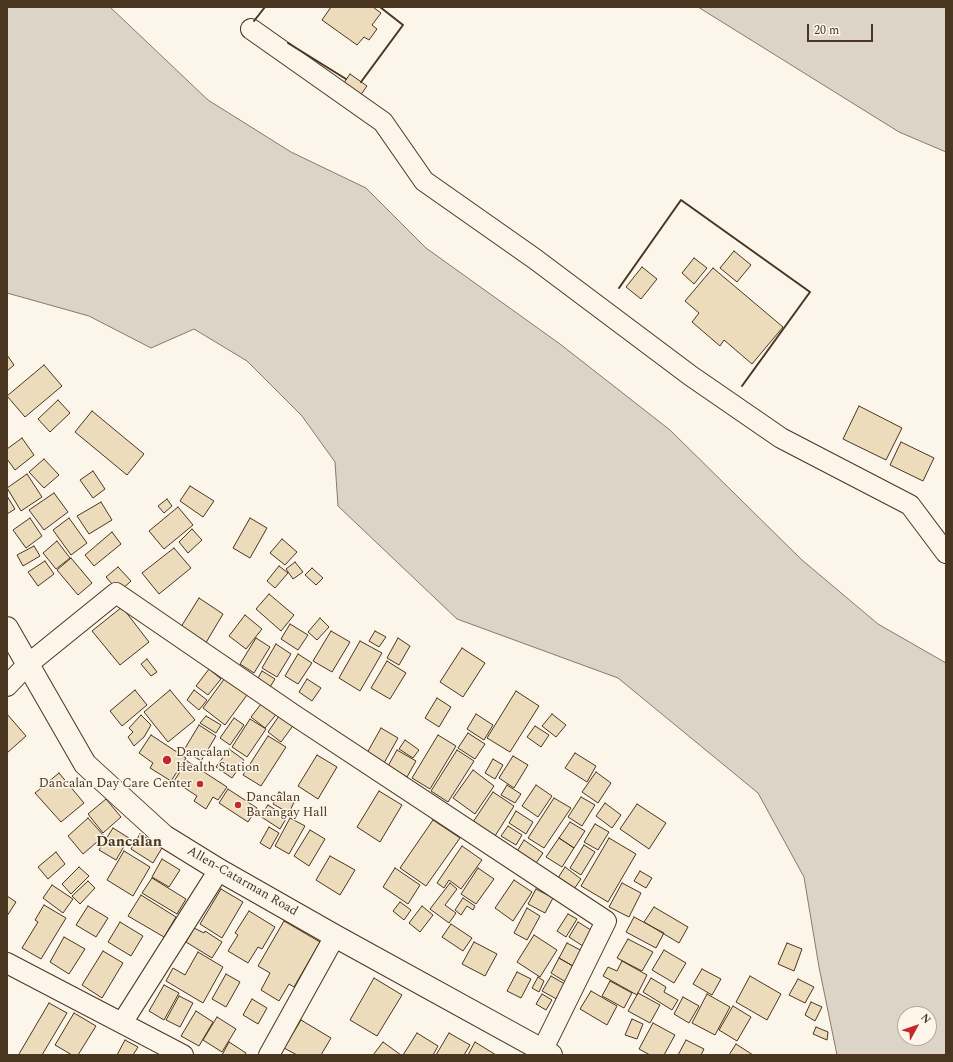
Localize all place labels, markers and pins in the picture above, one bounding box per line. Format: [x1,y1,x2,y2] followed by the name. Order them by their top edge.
[176,745,260,776] place label: Dancalan Health Station
[161,754,173,766] marker: Dancalan Health Station
[39,776,192,792] place label: Dancalan Day Care Center
[195,779,205,789] marker: Dancalan Day Care Center
[246,790,327,821] place label: Dancalan Barangay Hall
[233,800,243,810] marker: Dancalan Barangay Hall

